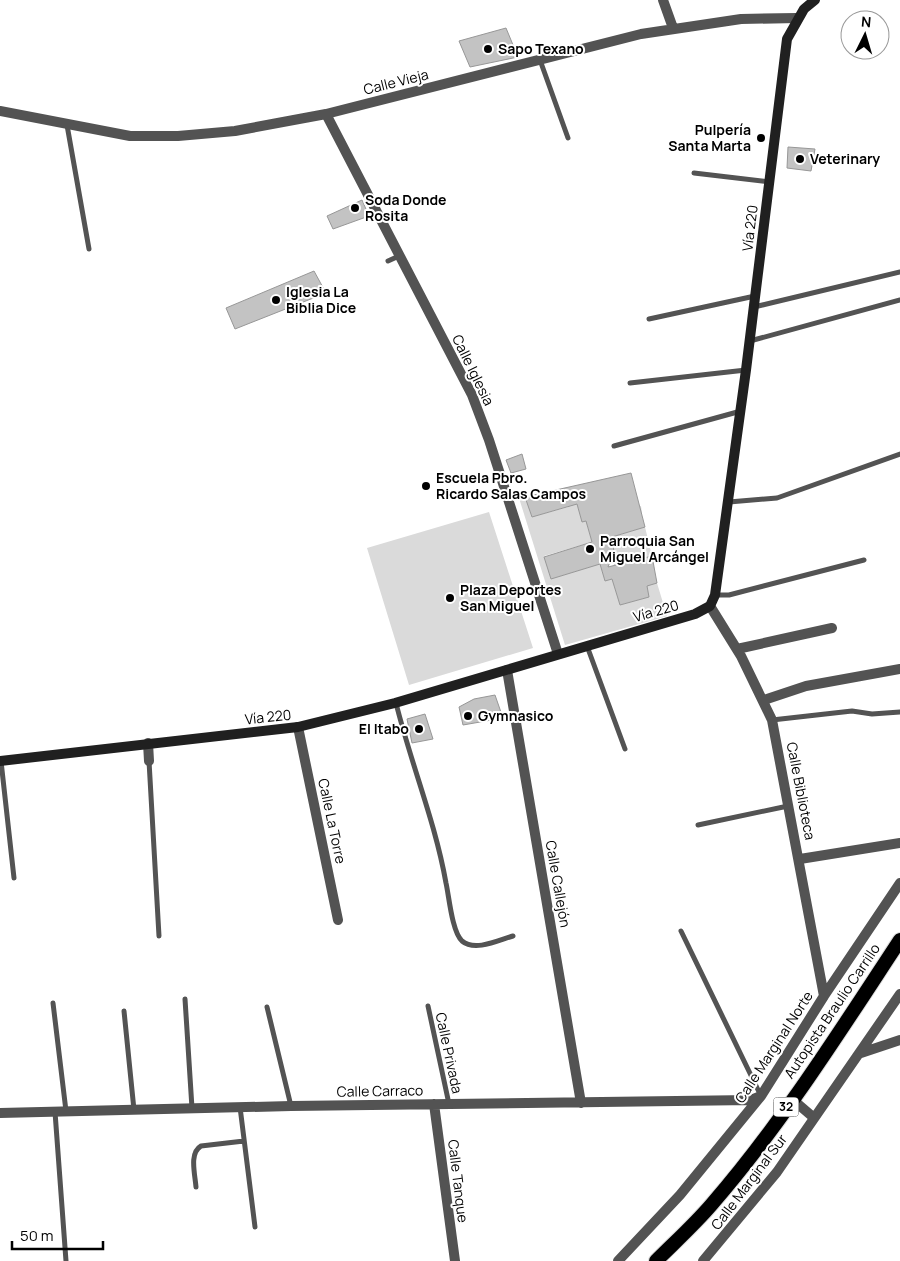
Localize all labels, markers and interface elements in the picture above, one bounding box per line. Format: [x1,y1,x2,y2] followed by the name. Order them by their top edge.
[840,10,890,60] north arrow
[860,12,872,31] text: N
[498,39,584,58] place label: Sapo Texano
[482,43,494,55] marker: Sapo Texano
[361,64,430,99] street label: Calle Vieja
[668,120,751,155] place label: Pulpería Santa Marta
[755,132,767,144] marker: Pulpería Santa Marta
[810,149,880,168] place label: Veterinary
[794,153,806,165] marker: Veterinary
[365,190,447,225] place label: Soda Donde Rosita
[349,202,361,214] marker: Soda Donde Rosita
[737,204,762,252] street label: Vía 220
[286,282,356,317] place label: Iglesia La Biblia Dice
[270,294,282,306] marker: Iglesia La Biblia Dice
[448,331,499,408] street label: Calle Iglesia
[436,468,586,503] place label: Escuela Pbro. Ricardo Salas Campos
[420,480,432,492] marker: Escuela Pbro. Ricardo Salas Campos
[600,531,709,566] place label: Parroquia San Miguel Arcángel
[584,543,596,555] marker: Parroquia San Miguel Arcángel
[460,580,562,615] place label: Plaza Deportes San Miguel
[444,592,456,604] marker: Plaza Deportes San Miguel
[631,595,681,626] street label: Vía 220
[244,705,292,728] street label: Vía 220
[478,706,554,725] place label: Gymnasico
[462,710,474,722] marker: Gymnasico
[359,719,409,738] place label: El Itabo
[413,723,425,735] marker: El Itabo
[783,740,820,841] street label: Calle Biblioteca
[314,777,351,865] street label: Calle La Torre
[542,839,575,929] street label: Calle Callejón
[779,940,884,1082] street label: Autopista Braulio Carrillo
[730,987,817,1106] street label: Calle Marginal Norte
[432,1011,467,1095] street label: Calle Privada
[337,1080,423,1101] street label: Calle Carraco
[774,1098,798,1116] road number: 32
[706,1130,791,1233] street label: Calle Marginal Sur
[444,1138,473,1224] street label: Calle Tanque
[12,1218,104,1250] scale bar
[20,1225,54,1246] text: 50 m

